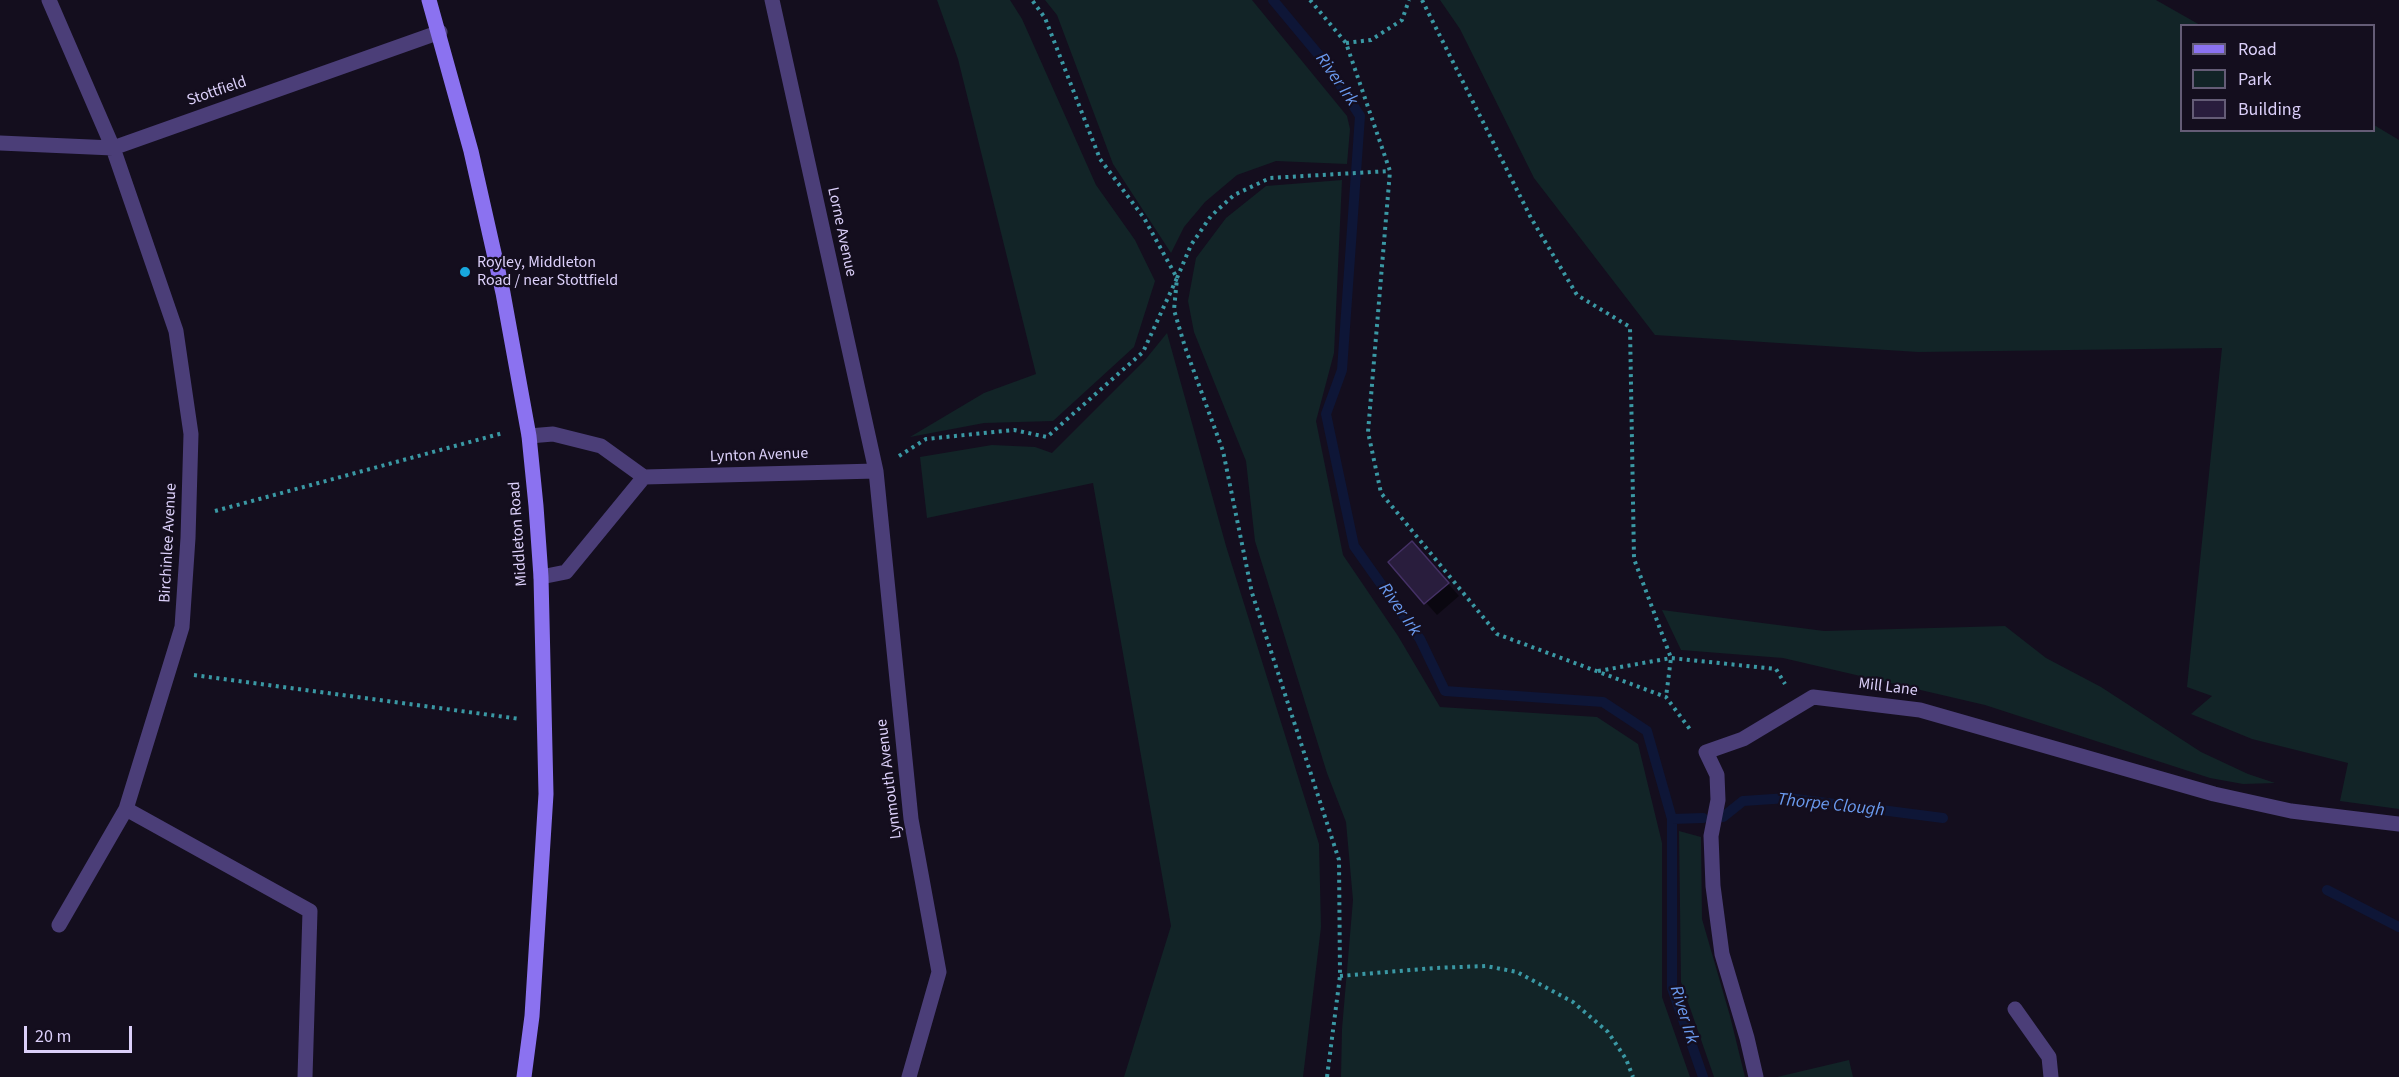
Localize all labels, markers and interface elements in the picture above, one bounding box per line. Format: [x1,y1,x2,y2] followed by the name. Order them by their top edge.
[2180,24,2375,132] legend
[2238,37,2277,62] text: Road
[1310,49,1362,111] water label: River Irk
[2238,67,2272,92] text: Park
[185,73,249,111] street label: Stottfield
[2238,97,2301,122] text: Building
[822,185,860,279] street label: Lorne Avenue
[477,253,618,291] place label: Royley, Middleton Road / near Stottfield
[458,265,472,279] marker: Royley, Middleton Road / near Stottfield
[709,445,809,467] street label: Lynton Avenue
[506,481,532,587] street label: Middleton Road
[156,483,182,603] street label: Birchinlee Avenue
[1373,579,1425,641] water label: River Irk
[1857,675,1919,701] street label: Mill Lane
[873,718,907,840] street label: Lynmouth Avenue
[1776,790,1886,822] water label: Thorpe Clough
[1664,983,1702,1047] water label: River Irk
[27,1014,135,1052] scale bar
[35,1024,71,1049] text: 20 m

